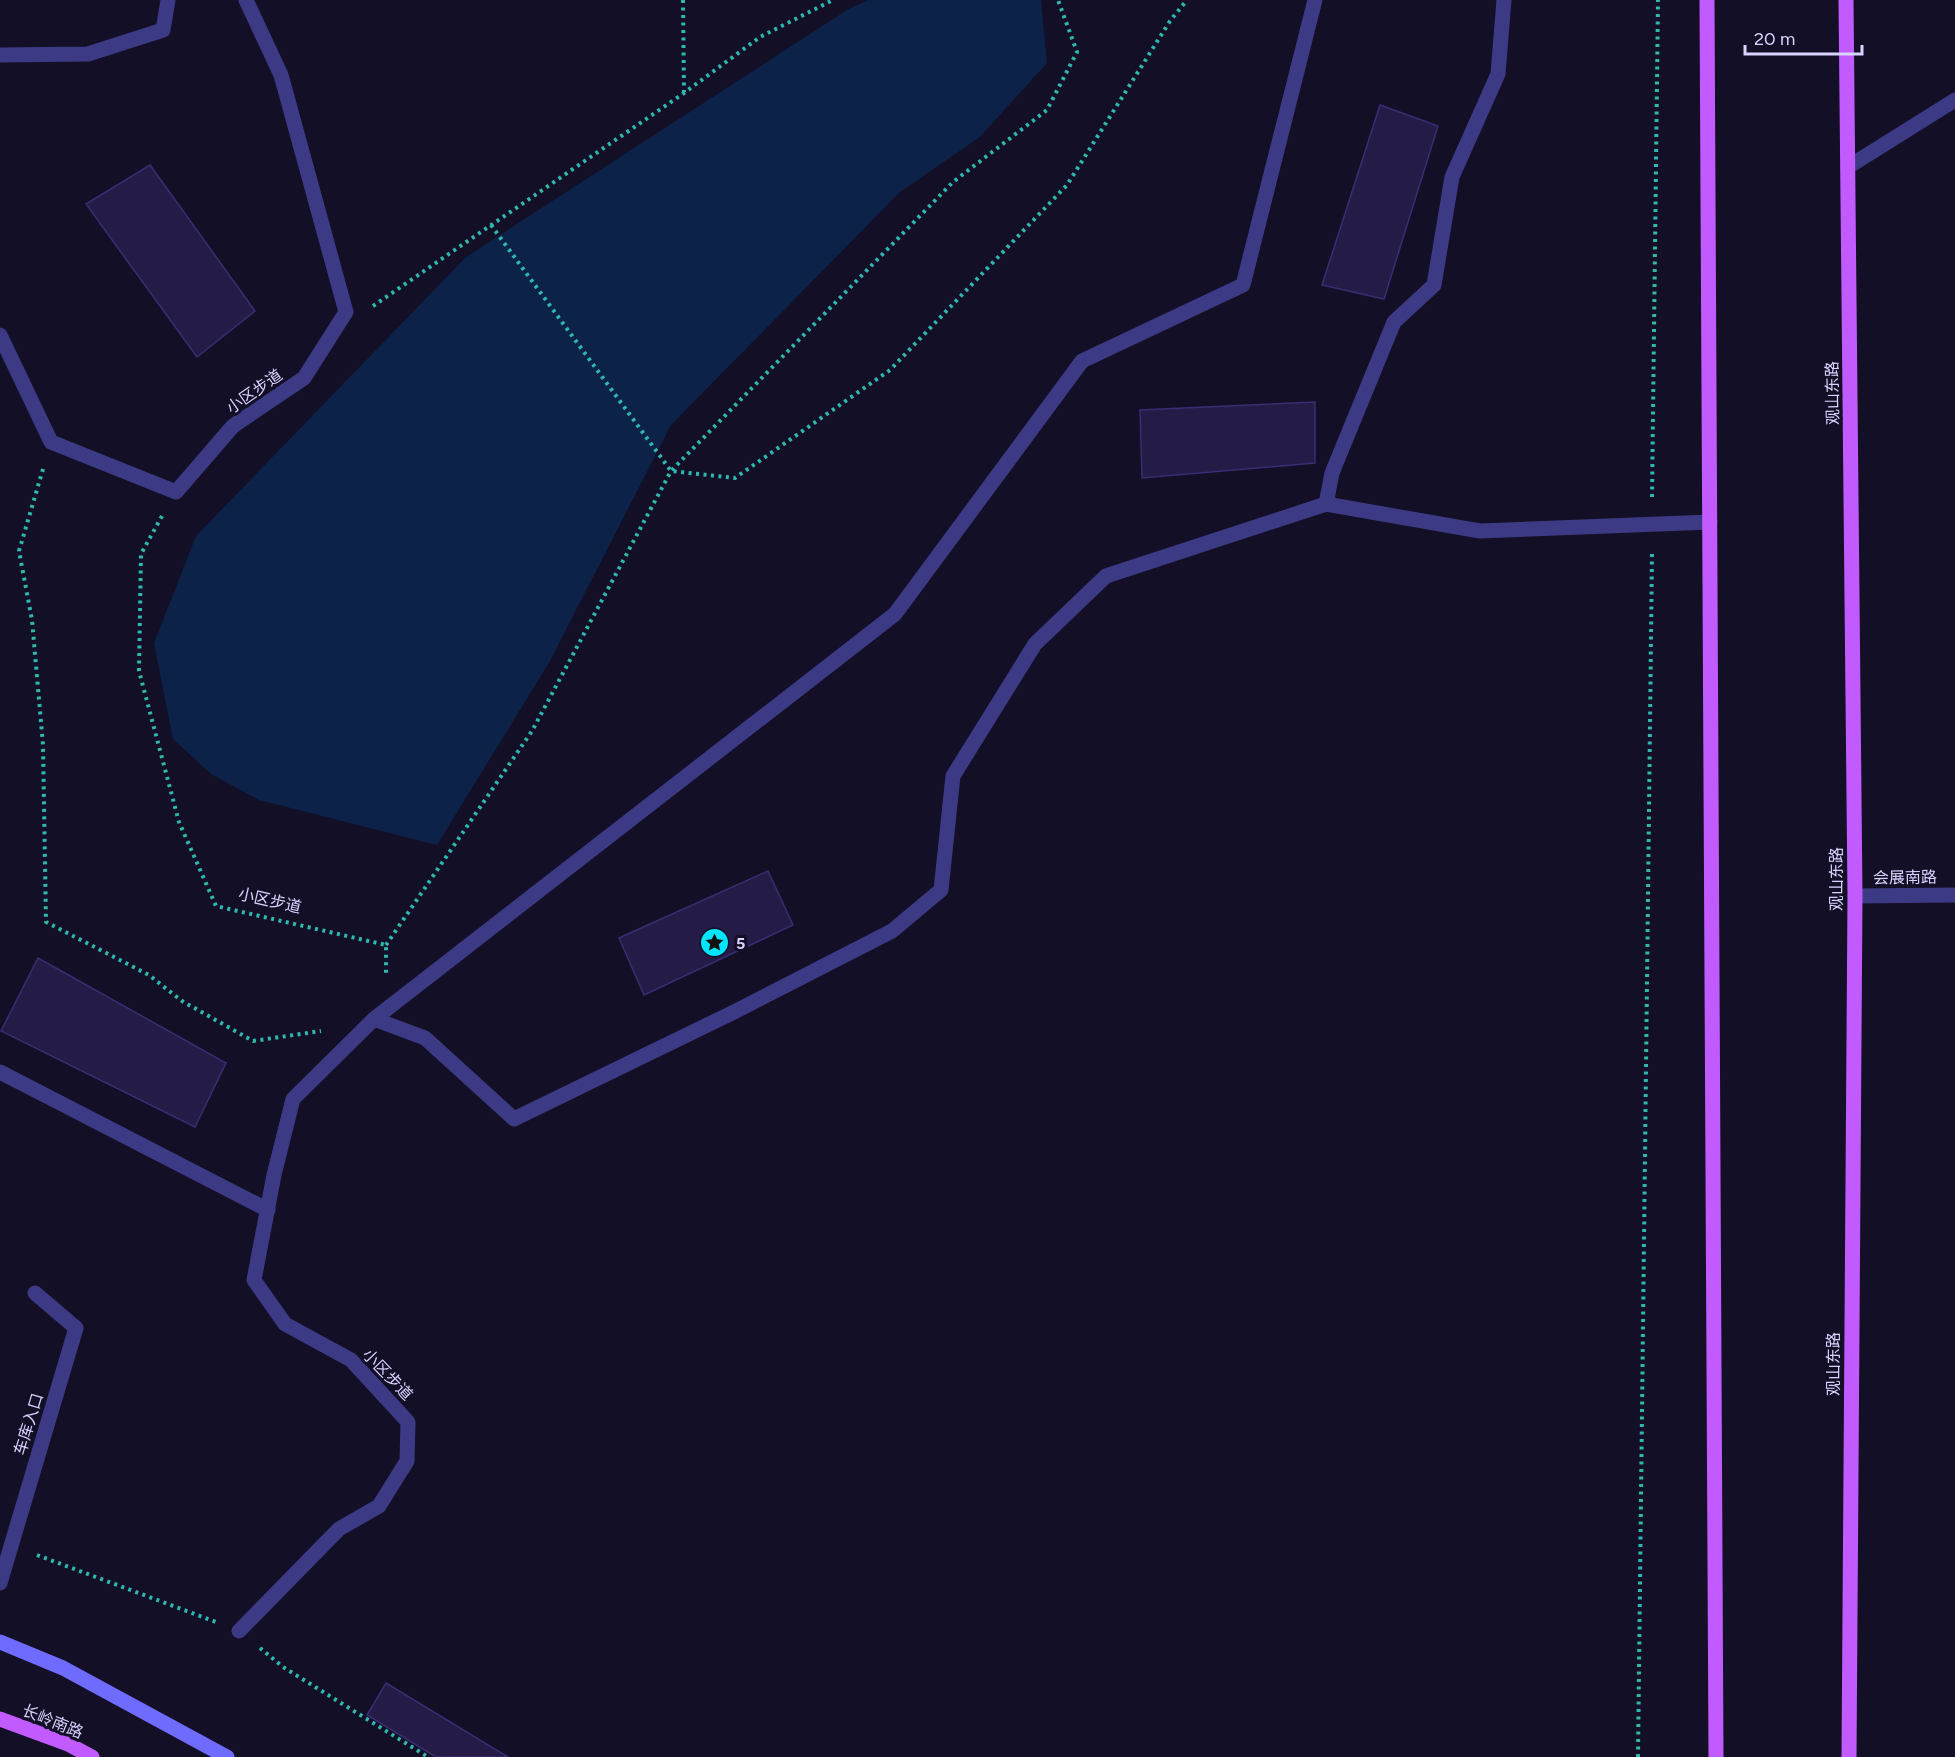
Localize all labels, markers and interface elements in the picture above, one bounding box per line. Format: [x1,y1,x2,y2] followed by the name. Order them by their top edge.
[1745,18,1862,56] scale bar
[1754,28,1795,50] text: 20 m
[1822,361,1843,425] street label: 观山东路
[223,365,286,418] street label: 小区步道
[1827,847,1846,911] street label: 观山东路
[1873,867,1937,888] street label: 会展南路
[237,884,303,917] street label: 小区步道
[699,927,731,959] place icon: 5
[736,934,745,953] place label: 5
[1824,1332,1843,1396] street label: 观山东路
[359,1345,417,1404] street label: 小区步道
[10,1391,47,1458] street label: 车库入口
[20,1701,86,1742] street label: 长岭南路

